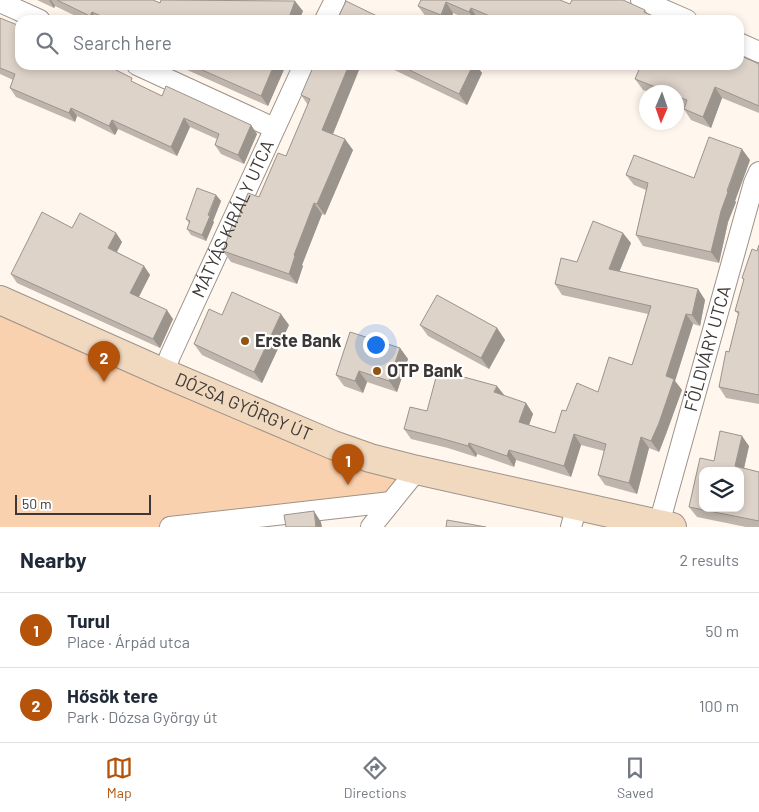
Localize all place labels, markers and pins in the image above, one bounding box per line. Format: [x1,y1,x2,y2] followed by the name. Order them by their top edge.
[255,329,342,351] place label: Erste Bank
[239,335,251,347] marker: Erste Bank
[88,341,120,382] pin: 2
[387,359,463,381] place label: OTP Bank
[371,365,383,377] marker: OTP Bank
[332,444,364,485] pin: 1

